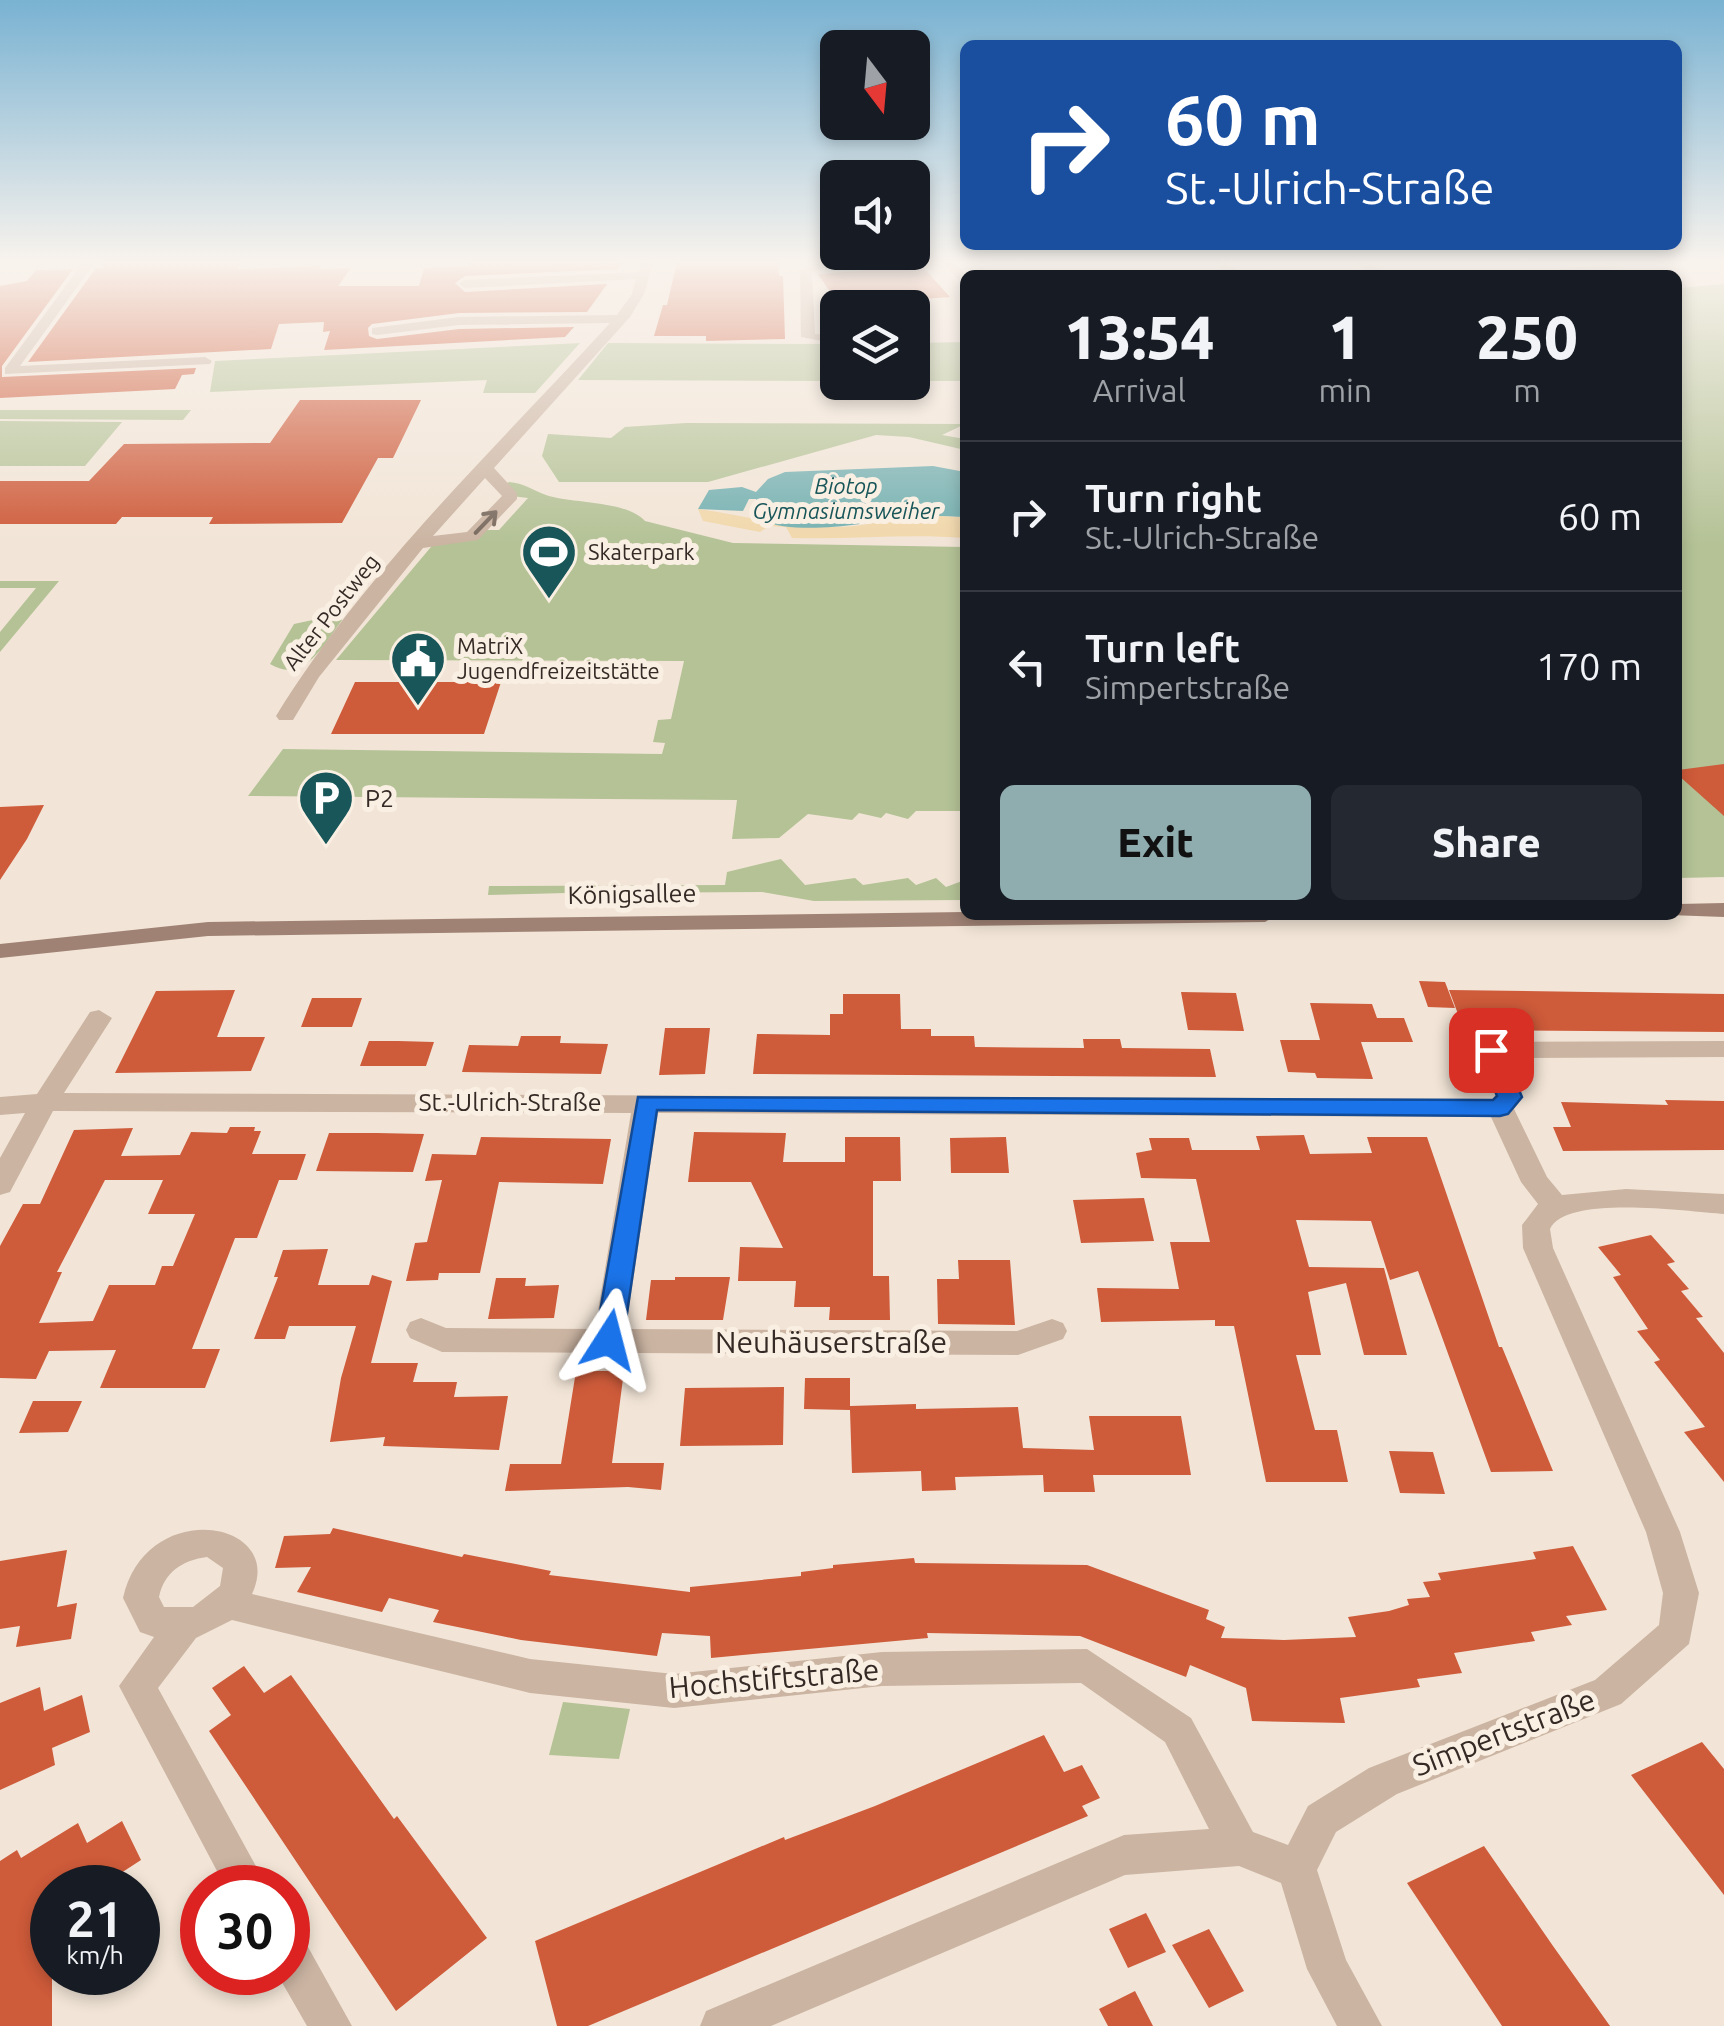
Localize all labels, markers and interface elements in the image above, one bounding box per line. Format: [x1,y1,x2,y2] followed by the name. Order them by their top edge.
[820,30,930,140] north arrow
[820,30,930,400] map controls
[1000,80,1130,210] icon: right
[1165,80,1321,158] text: 60 m
[820,160,930,270] button: sound
[1165,162,1494,213] text: St.-Ulrich-Straße
[820,290,930,400] button: layers
[1064,303,1214,370] text: 13:54
[1328,303,1362,370] text: 1
[1476,303,1578,370] text: 250
[1093,372,1186,408] text: Arrival
[1318,372,1372,408] text: min
[1513,372,1541,408] text: m
[753,473,940,523] water label: Biotop Gymnasiumsweiher
[1085,477,1262,519] text: Turn right
[1000,489,1055,544] icon: right
[1558,495,1642,537] text: 60 m
[474,510,498,534] one-way arrow
[1085,519,1319,555] text: St.-Ulrich-Straße
[519,522,579,601] sports icon: Skaterpark
[588,539,695,564] place label: Skaterpark
[278,549,384,675] street label: Alter Postweg
[1085,627,1240,669] text: Turn left
[388,629,448,708] public building icon: MatriX Jugendfreizeitstätte
[457,633,660,683] place label: MatriX Jugendfreizeitstätte
[1000,639,1055,694] icon: left
[1536,645,1642,687] text: 170 m
[1085,669,1290,705] text: Simpertstraße
[296,768,356,847] parking icon: P2
[365,784,394,812] place label: P2
[1000,785,1311,900] button: Exit
[1331,785,1642,900] button: Share
[567,879,697,909] street label: Königsallee
[1449,1008,1534,1093] pin
[1464,1023,1519,1078] icon: arrive
[418,1088,602,1116] street label: St.-Ulrich-Straße
[557,1288,661,1392] position arrow
[715,1325,947,1359] street label: Neuhäuserstraße
[667,1652,881,1704] street label: Hochstiftstraße
[1408,1682,1600,1782] street label: Simpertstraße
[180,1865,310,1995] speed limit sign: 30
[67,1890,123,1946] text: 21
[66,1941,124,1969] text: km/h

